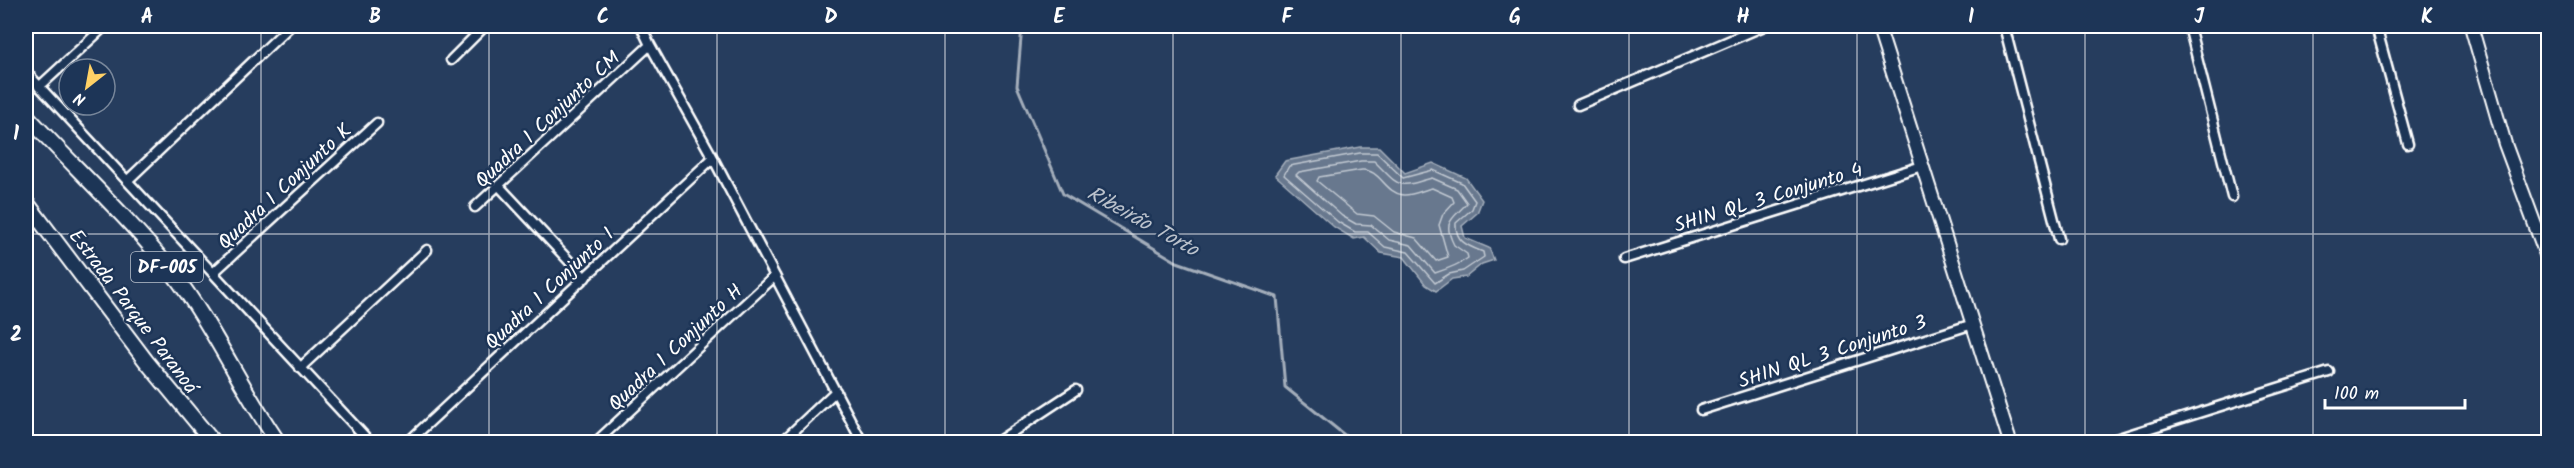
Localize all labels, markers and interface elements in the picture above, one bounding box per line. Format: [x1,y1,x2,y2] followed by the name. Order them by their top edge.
[141,2,153,34] text: A
[369,2,381,34] text: B
[597,2,609,34] text: C
[824,2,838,34] text: D
[1053,2,1065,34] text: E
[1282,2,1294,34] text: F
[1509,2,1521,34] text: G
[1736,2,1750,34] text: H
[1968,2,1974,34] text: I
[2194,2,2205,34] text: J
[2421,2,2433,34] text: K
[468,44,629,197] street label: Quadra 1 Conjunto CM
[57,57,117,117] north arrow
[69,85,91,112] text: N
[211,116,360,258] street label: Quadra 1 Conjunto K
[13,119,19,151] text: 1
[1670,155,1867,243] street label: SHIN QL 3 Conjunto 4
[1081,178,1205,267] water label: Ribeirão Torto
[478,220,623,359] street label: Quadra 1 Conjunto I
[60,223,206,403] street label: Estrada Parque Paranoá
[131,252,203,282] road number: DF-005
[601,277,751,420] street label: Quadra 1 Conjunto H
[1734,307,1931,398] street label: SHIN QL 3 Conjunto 3
[10,320,22,352] text: 2
[2325,372,2464,410] scale bar
[2334,380,2379,409] text: 100 m

